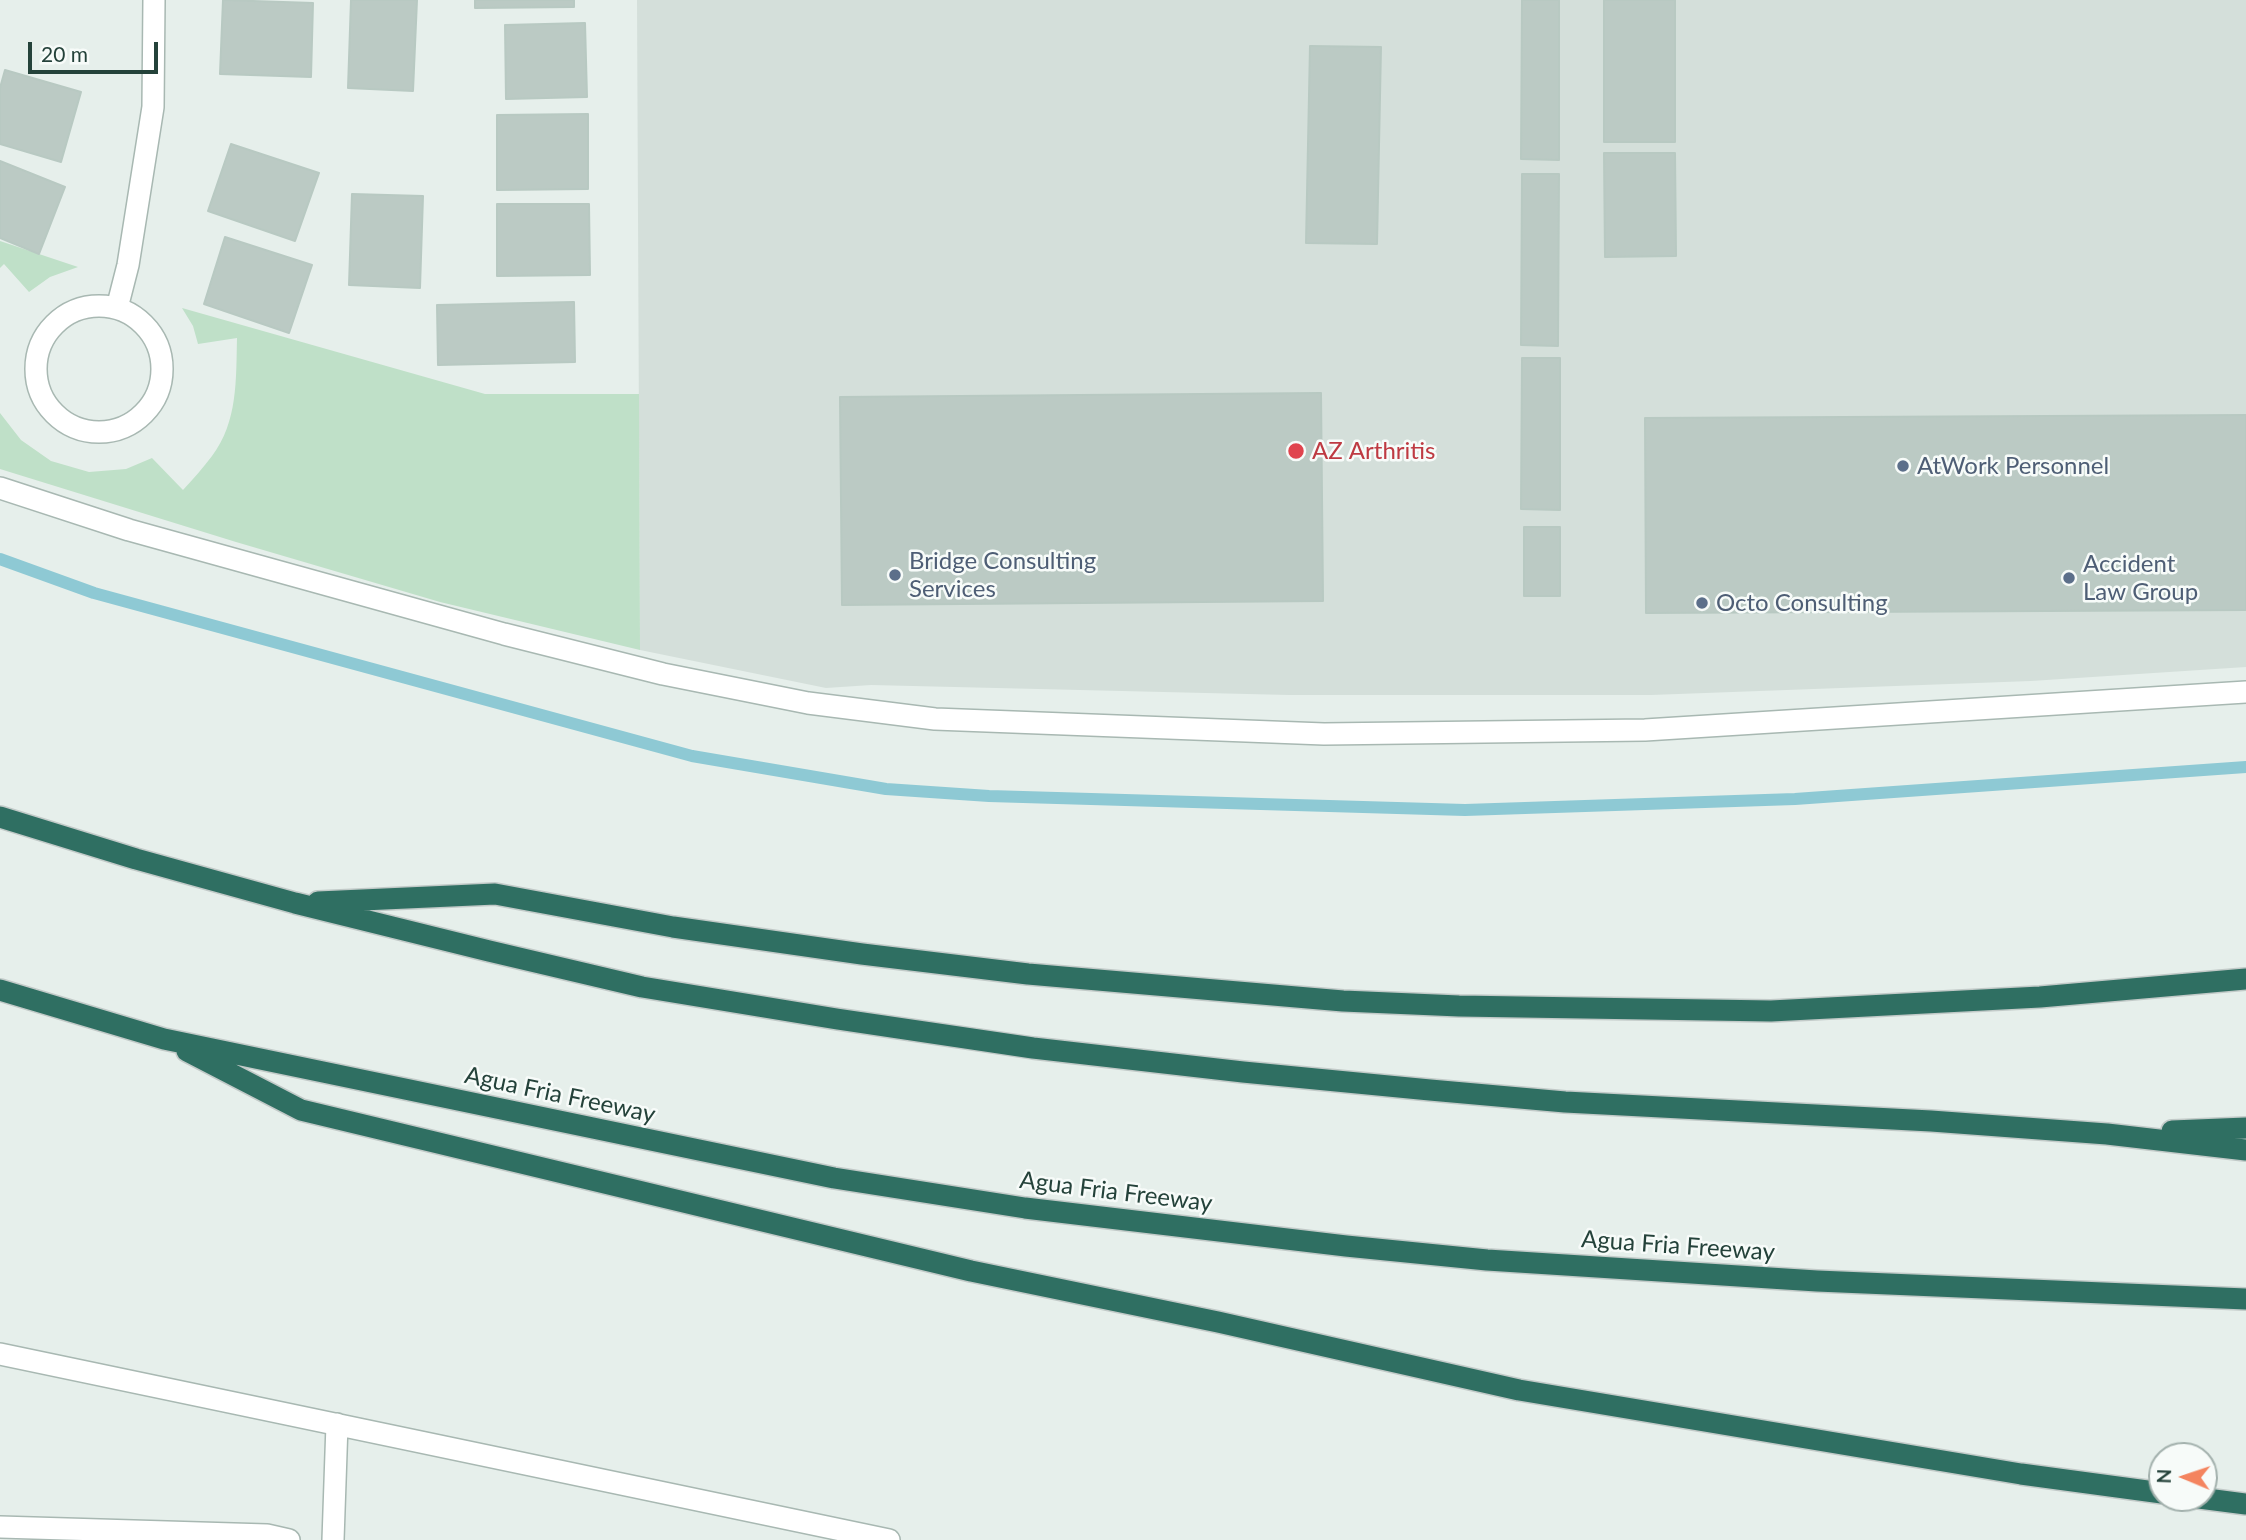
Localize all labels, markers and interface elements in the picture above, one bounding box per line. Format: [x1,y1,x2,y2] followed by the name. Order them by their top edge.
[32,28,161,72] scale bar
[41,41,88,66] text: 20 m
[1312,437,1435,465] place label: AZ Arthritis
[1286,441,1306,461] marker: AZ Arthritis
[1917,452,2109,480] place label: AtWork Personnel
[1895,458,1911,474] marker: AtWork Personnel
[909,547,1096,603] place label: Bridge Consulting Services
[2083,550,2198,606] place label: Accident Law Group
[887,567,903,583] marker: Bridge Consulting Services
[2061,570,2077,586] marker: Accident Law Group
[1716,589,1888,617] place label: Octo Consulting
[1694,595,1710,611] marker: Octo Consulting
[462,1061,658,1129] street label: Agua Fria Freeway
[1018,1166,1214,1218] street label: Agua Fria Freeway
[1580,1225,1776,1267] street label: Agua Fria Freeway
[2148,1442,2218,1512] north arrow
[2152,1469,2175,1484] text: N

